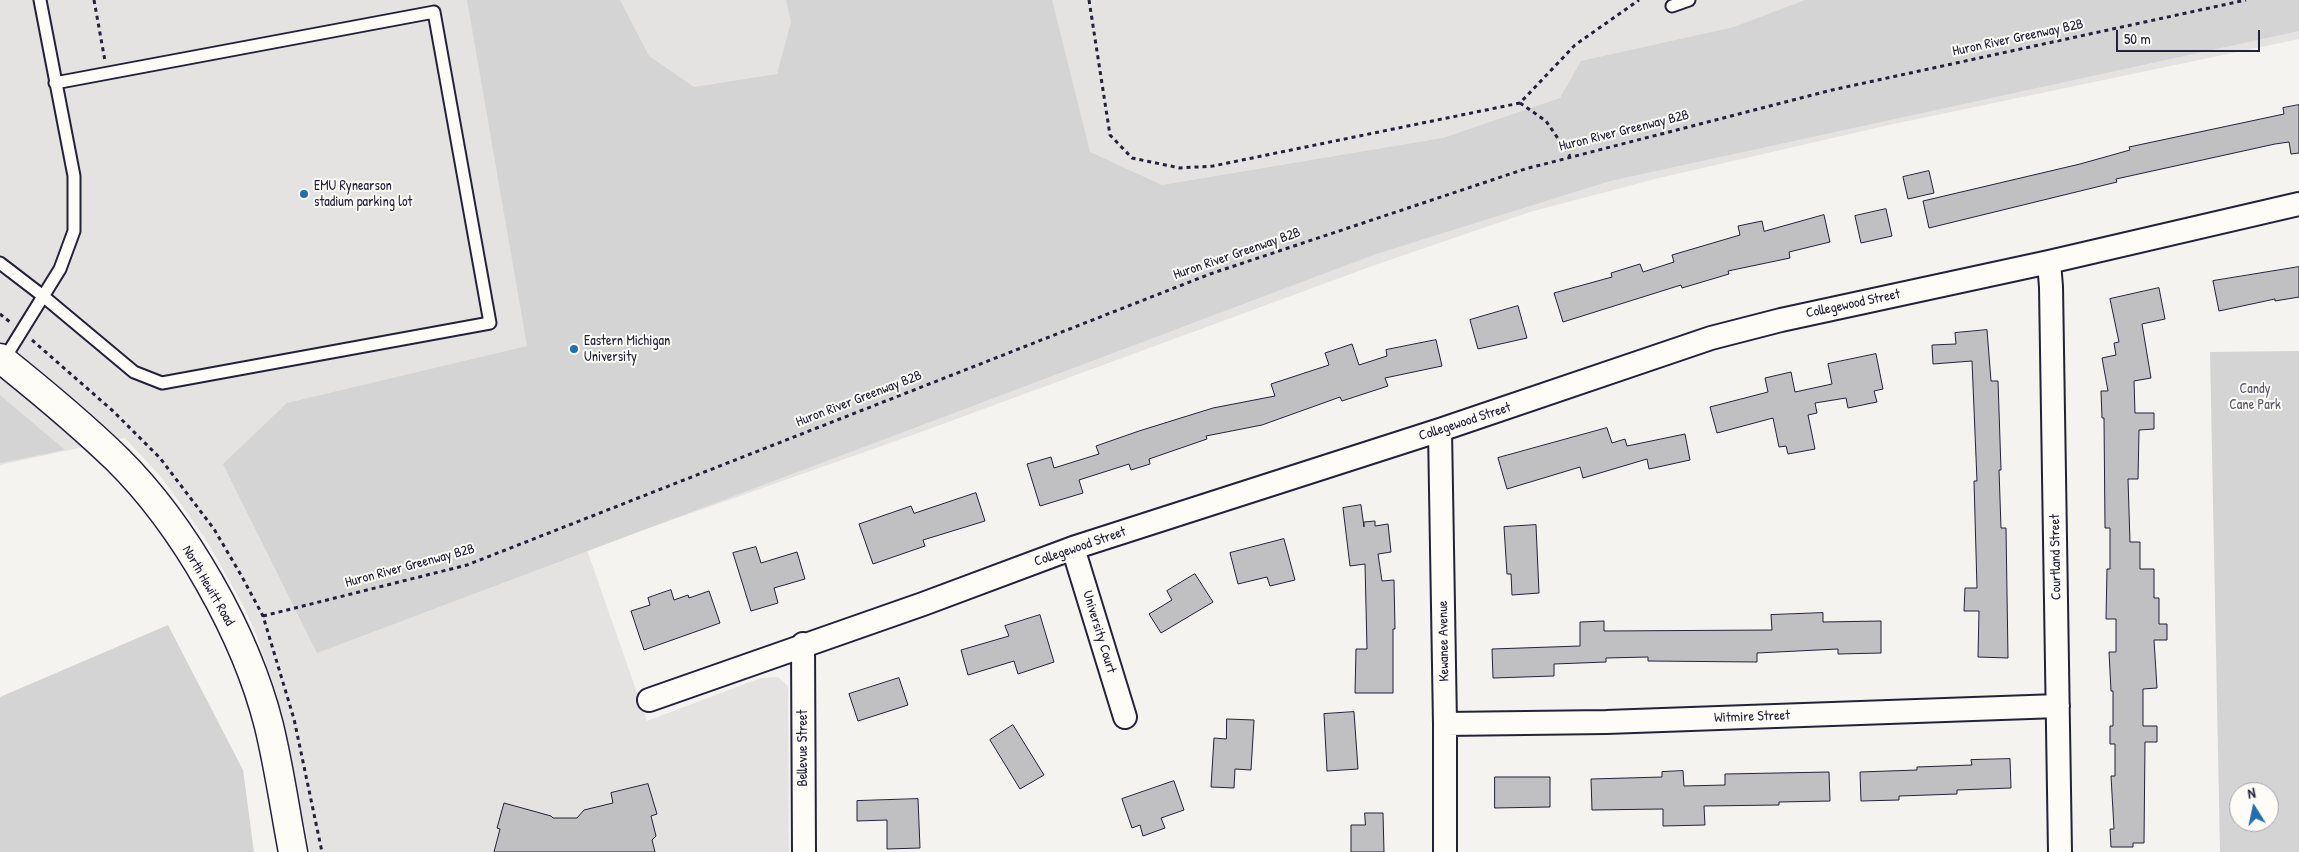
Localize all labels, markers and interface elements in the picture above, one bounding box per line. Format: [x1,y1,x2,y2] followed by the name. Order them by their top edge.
[1951,16,2085,60] street label: Huron River Greenway B2B
[2119,20,2263,52] scale bar
[2124,28,2151,49] text: 50 m
[1557,107,1691,155] street label: Huron River Greenway B2B
[314,178,412,210] place label: EMU Rynearson stadium parking lot
[298,188,310,200] marker: EMU Rynearson stadium parking lot
[1171,224,1303,284] street label: Huron River Greenway B2B
[1804,286,1902,322] street label: Collegewood Street
[584,333,670,366] place label: Eastern Michigan University
[568,343,580,355] marker: Eastern Michigan University
[794,367,924,431] street label: Huron River Greenway B2B
[2229,381,2281,414] park label: Candy Cane Park
[1417,399,1513,445] street label: Collegewood Street
[2047,514,2065,600] street label: Courtland Street
[1032,523,1128,571] street label: Collegewood Street
[343,541,477,591] street label: Huron River Greenway B2B
[178,543,238,629] street label: North Hewitt Road
[1078,589,1120,675] street label: University Court
[1435,600,1453,682] street label: Kewanee Avenue
[1714,707,1790,727] street label: Witmire Street
[795,710,811,786] street label: Bellevue Street
[2229,782,2279,832] north arrow
[2246,783,2257,803] text: N

